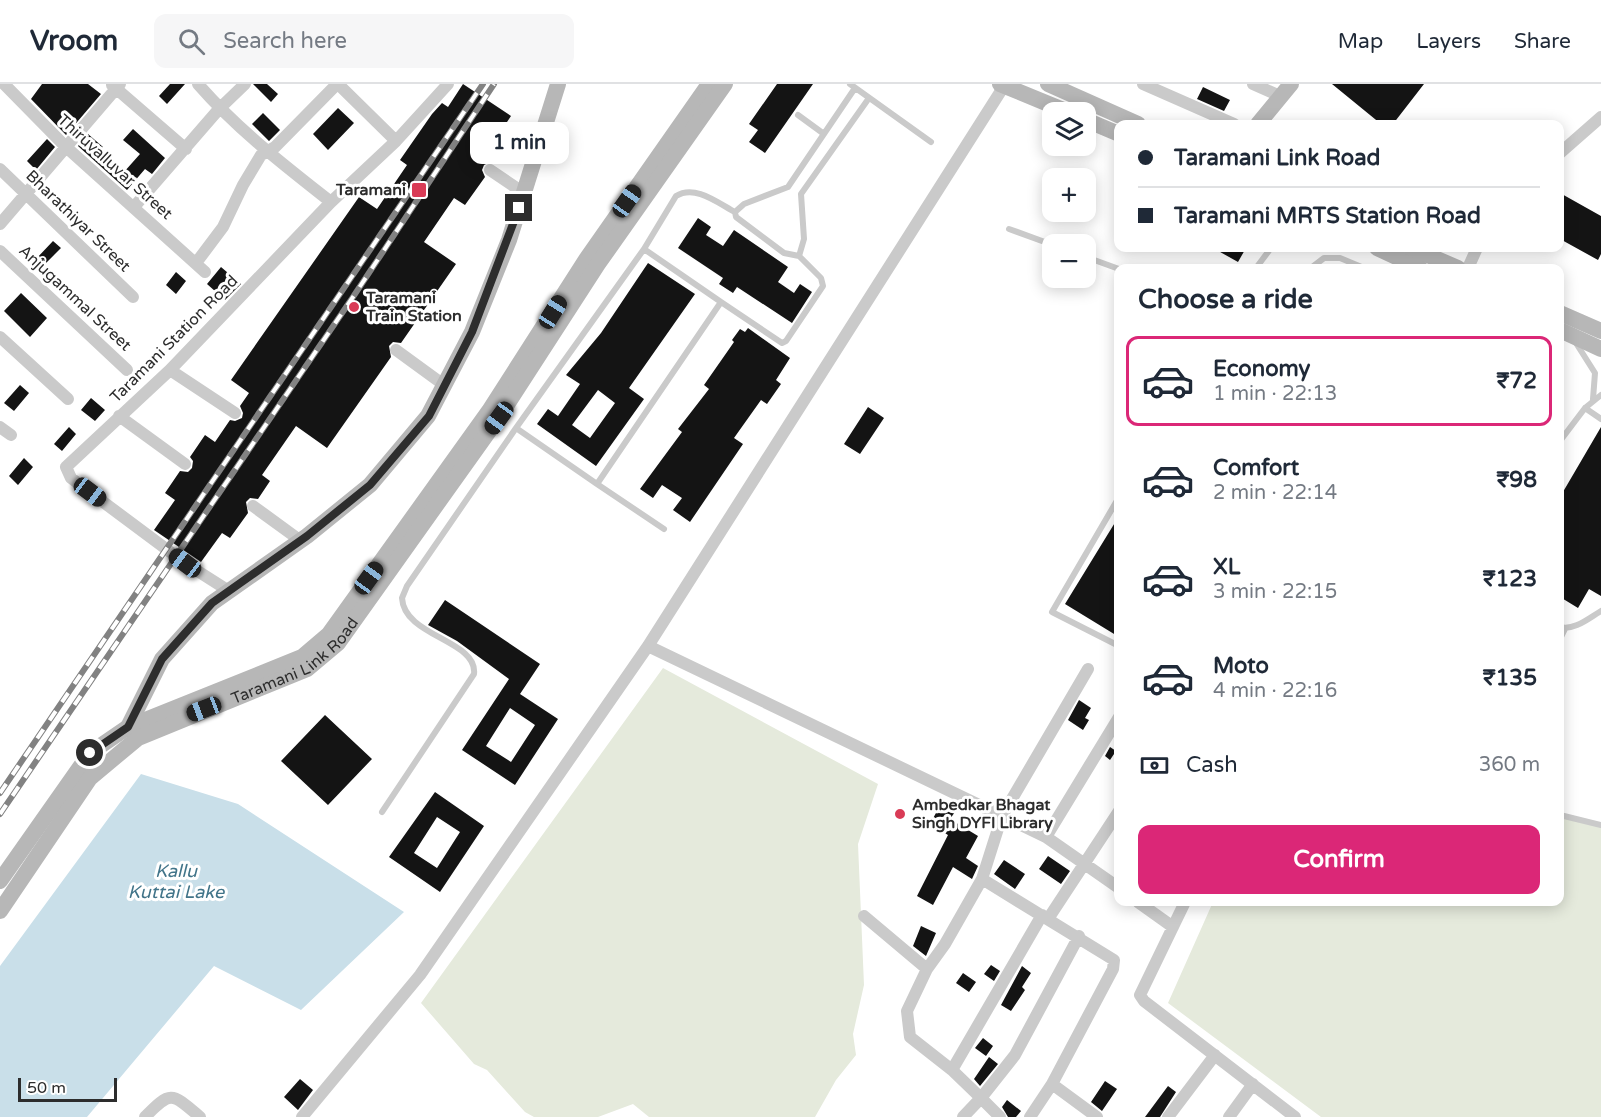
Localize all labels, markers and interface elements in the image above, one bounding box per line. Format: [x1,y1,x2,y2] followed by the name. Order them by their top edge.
[154,14,574,68] search box
[30,24,118,58] text: Vroom
[175,25,208,58] icon: search
[223,28,347,54] text: Search here
[1338,29,1383,54] text: Map
[1416,29,1481,54] text: Layers
[1514,29,1571,54] text: Share
[1042,102,1096,288] map controls
[1042,102,1096,156] button: layers
[53,110,177,224] street label: Thiruvalluvar Street
[470,121,568,163] callout: 1 min
[493,131,546,155] text: 1 min
[1174,145,1381,171] text: Taramani Link Road
[21,166,135,276] street label: Bharathiyar Street
[1042,168,1096,222] button: +
[335,180,406,200] place label: Taramani
[410,181,428,199] marker: Taramani
[609,181,645,221] car
[505,194,532,221] route end
[1174,203,1481,229] text: Taramani MRTS Station Road
[1042,234,1096,288] button: −
[15,241,135,355] street label: Anjugammal Street
[106,271,242,407] street label: Taramani Station Road
[1138,283,1313,316] text: Choose a ride
[365,288,462,326] place label: Taramani Train Station
[536,292,570,332] car
[347,300,361,314] marker: Taramani Train Station
[1141,354,1195,408] icon: car
[1213,356,1310,382] text: Economy
[1496,368,1537,394] text: ₹72
[1213,382,1337,406] text: 1 min · 22:13
[481,398,517,438] car
[1141,453,1195,507] icon: car
[1213,455,1299,481] text: Comfort
[1496,467,1537,493] text: ₹98
[70,474,110,510] car
[1213,481,1337,505] text: 2 min · 22:14
[165,545,205,581] car
[1141,552,1195,606] icon: car
[1213,554,1240,580] text: XL
[351,558,387,598] car
[1483,566,1537,592] text: ₹123
[1213,580,1337,604] text: 3 min · 22:15
[228,614,363,709] street label: Taramani Link Road
[1141,651,1195,705] icon: car
[1213,653,1269,679] text: Moto
[1483,665,1537,691] text: ₹135
[1213,679,1337,703] text: 4 min · 22:16
[184,694,224,724] car
[76,739,103,766] route start
[1138,749,1171,782] icon: cash
[1186,752,1238,778] text: Cash
[1479,753,1540,777] text: 360 m
[912,795,1053,833] place label: Ambedkar Bhagat Singh DYFI Library
[893,807,907,821] marker: Ambedkar Bhagat Singh DYFI Library
[1138,825,1540,894] button: Confirm
[128,860,225,903] water label: Kallu Kuttai Lake
[18,1075,117,1102] scale bar
[27,1078,66,1098] text: 50 m

